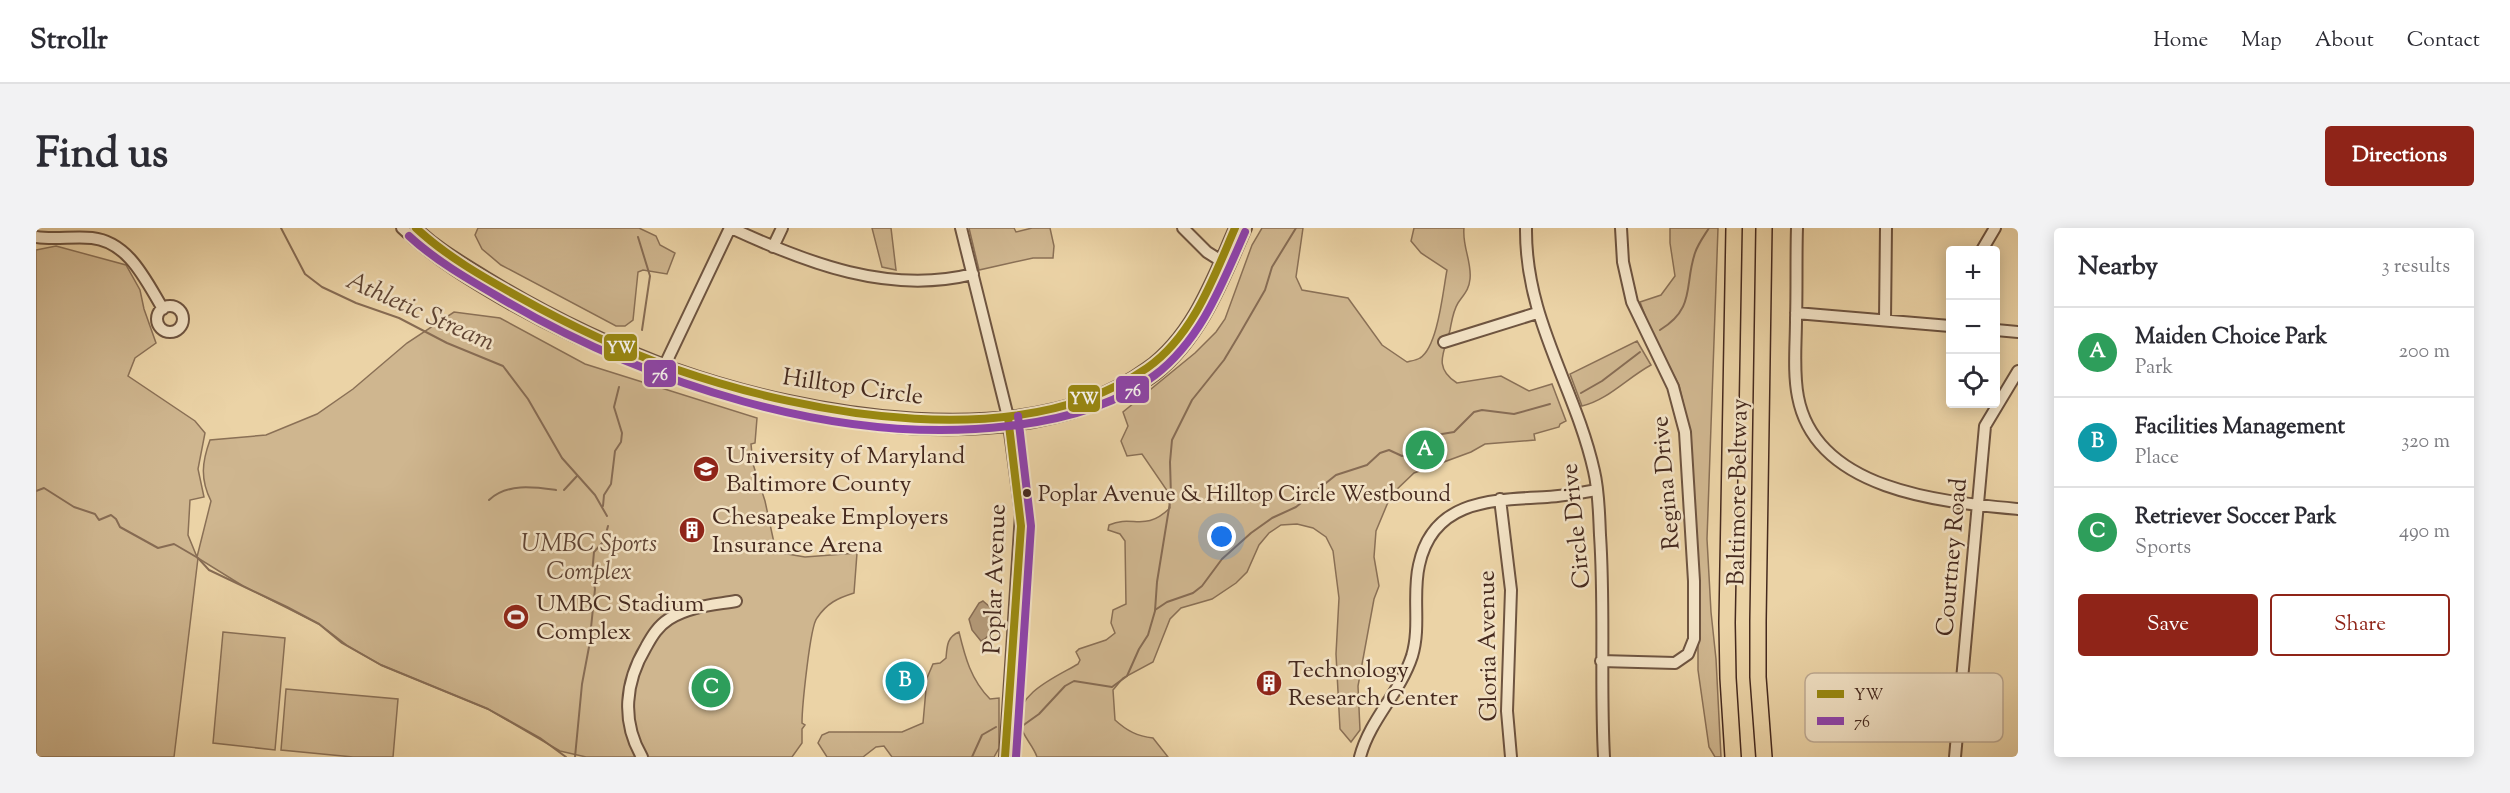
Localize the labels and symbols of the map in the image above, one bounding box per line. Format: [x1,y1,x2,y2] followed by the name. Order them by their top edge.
[340,263,501,362] water label: Athletic Stream
[603,333,638,362] line badge: YW
[606,338,636,361] text: YW
[643,359,677,388] line badge: 76
[780,361,925,415] street label: Hilltop Circle
[652,365,668,388] text: 76
[1115,375,1150,404] line badge: 76
[1125,381,1141,404] text: 76
[1067,384,1101,413] line badge: YW
[1069,389,1099,412] text: YW
[1720,398,1758,586] street label: Baltimore Beltway
[1644,414,1690,551] street label: Regina Drive
[1406,428,1444,472] pin: A
[726,440,966,502] place label: University of Maryland Baltimore County
[691,454,721,484] school or university icon: University of Maryland Baltimore County
[1554,461,1600,590] street label: Circle Drive
[1929,476,1977,638] street label: Courtney Road
[1038,480,1451,512] place label: Poplar Avenue & Hilltop Circle Westbound
[1021,487,1033,499] marker: Poplar Avenue & Hilltop Circle Westbound
[712,501,948,563] place label: Chesapeake Employers Insurance Arena
[976,503,1016,655] street label: Poplar Avenue
[677,515,707,545] building icon: Chesapeake Employers Insurance Arena
[1207,522,1236,551] your location
[521,528,657,590] park label: UMBC Sports Complex
[1471,570,1507,722] street label: Gloria Avenue
[536,588,705,650] place label: UMBC Stadium Complex
[501,602,531,632] sports icon: UMBC Stadium Complex
[1288,654,1458,716] place label: Technology Research Center
[886,658,924,704] pin: B
[692,666,730,710] pin: C
[1254,668,1284,698] building icon: Technology Research Center
[1805,673,2003,742] legend
[1854,685,1883,708] text: YW
[1854,712,1870,735] text: 76

